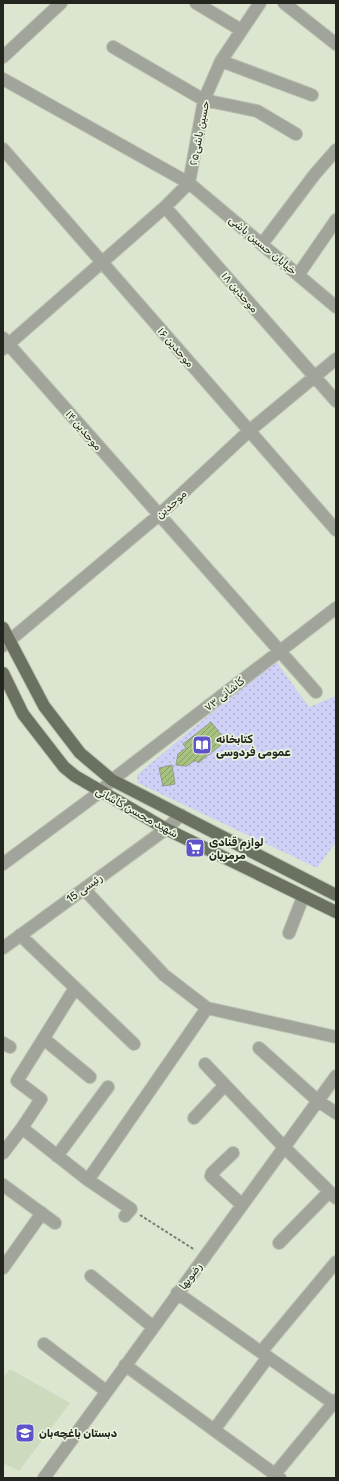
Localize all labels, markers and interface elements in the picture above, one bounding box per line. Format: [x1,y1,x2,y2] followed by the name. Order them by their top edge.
[187,99,212,167] street label: حسین باشی۲۵
[226,213,299,278] street label: خیابان حسین باشی
[218,269,261,316] street label: موحدین ۱۸
[154,325,196,371] street label: موحدین ۱۶
[62,408,105,454] street label: موحدین ۱۴
[153,487,190,522] street label: موحدین
[202,675,247,714] street label: کاشانی ۷۳
[216,733,291,759] place label: کتابخانه عمومی فردوسی
[191,734,213,756] library icon: کتابخانه عمومی فردوسی
[93,784,180,840] street label: شهید محسن کاشانی
[209,836,264,862] place label: لوازم قنادی مرمریان
[184,837,206,859] supermarket icon: لوازم قنادی مرمریان
[64,871,105,906] street label: رئیسی 15
[176,1260,205,1293] street label: رضویها
[14,1422,36,1444] school or university icon: دبستان باغچه‌بان
[39,1427,117,1440] place label: دبستان باغچه‌بان

